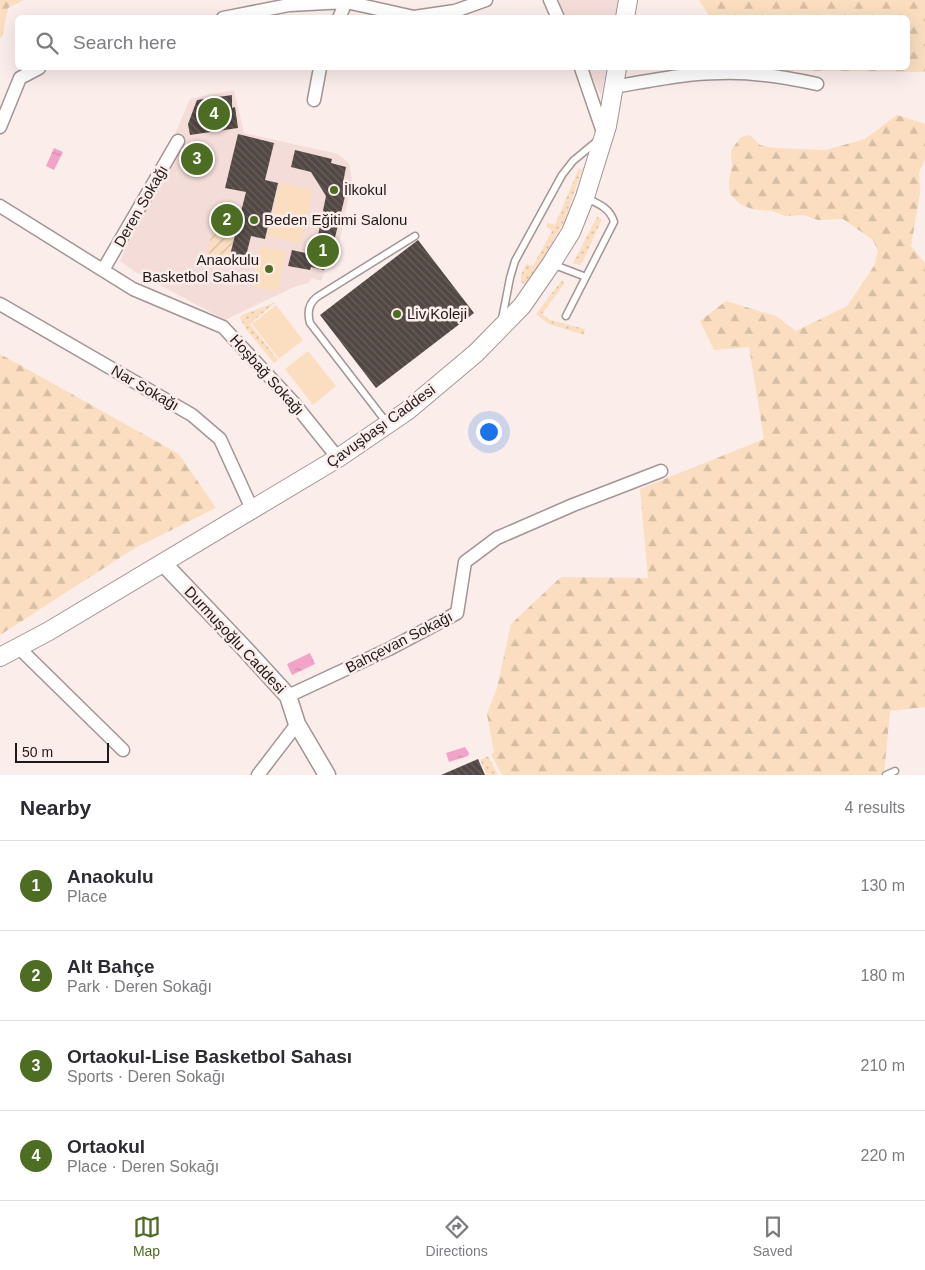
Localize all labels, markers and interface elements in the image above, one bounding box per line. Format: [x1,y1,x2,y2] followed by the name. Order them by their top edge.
[15,15,910,70] search box
[33,29,61,57] icon: search
[73,32,177,53] text: Search here
[198,95,230,133] pin: 4
[181,140,213,178] pin: 3
[110,162,171,250] street label: Deren Sokağı
[344,181,387,198] place label: İlkokul
[328,184,340,196] marker: İlkokul
[211,201,243,239] pin: 2
[264,211,407,228] place label: Beden Eğitimi Salonu
[248,214,260,226] marker: Beden Eğitimi Salonu
[307,232,339,270] pin: 1
[142,251,259,285] place label: Anaokulu Basketbol Sahası
[263,263,275,275] marker: Anaokulu Basketbol Sahası
[407,305,467,322] place label: Liv Koleji
[391,308,403,320] marker: Liv Koleji
[227,331,308,418] street label: Hoşbağ Sokağı
[109,361,182,414] street label: Nar Sokağı
[323,380,438,471] street label: Çavuşbaşı Caddesi
[476,419,502,445] your location
[181,583,289,697] street label: Durmuşoğlu Caddesi
[343,607,455,676] street label: Bahçevan Sokağı
[15,740,109,763] scale bar
[22,744,53,760] text: 50 m
[20,796,91,819] text: Nearby
[845,799,905,816] text: 4 results
[67,866,154,887] text: Anaokulu
[32,877,40,894] text: 1
[861,877,905,894] text: 130 m
[67,888,107,905] text: Place
[67,956,155,977] text: Alt Bahçe
[32,967,40,984] text: 2
[861,967,905,984] text: 180 m
[67,978,212,995] text: Park · Deren Sokağı
[67,1046,352,1067] text: Ortaokul-Lise Basketbol Sahası
[32,1057,40,1074] text: 3
[861,1057,905,1074] text: 210 m
[67,1068,225,1085] text: Sports · Deren Sokağı
[67,1136,145,1157] text: Ortaokul
[32,1147,40,1164] text: 4
[861,1147,905,1164] text: 220 m
[67,1158,219,1175] text: Place · Deren Sokağı
[133,1213,161,1259] tab: Map
[426,1213,488,1259] tab: Directions
[753,1213,792,1259] tab: Saved

